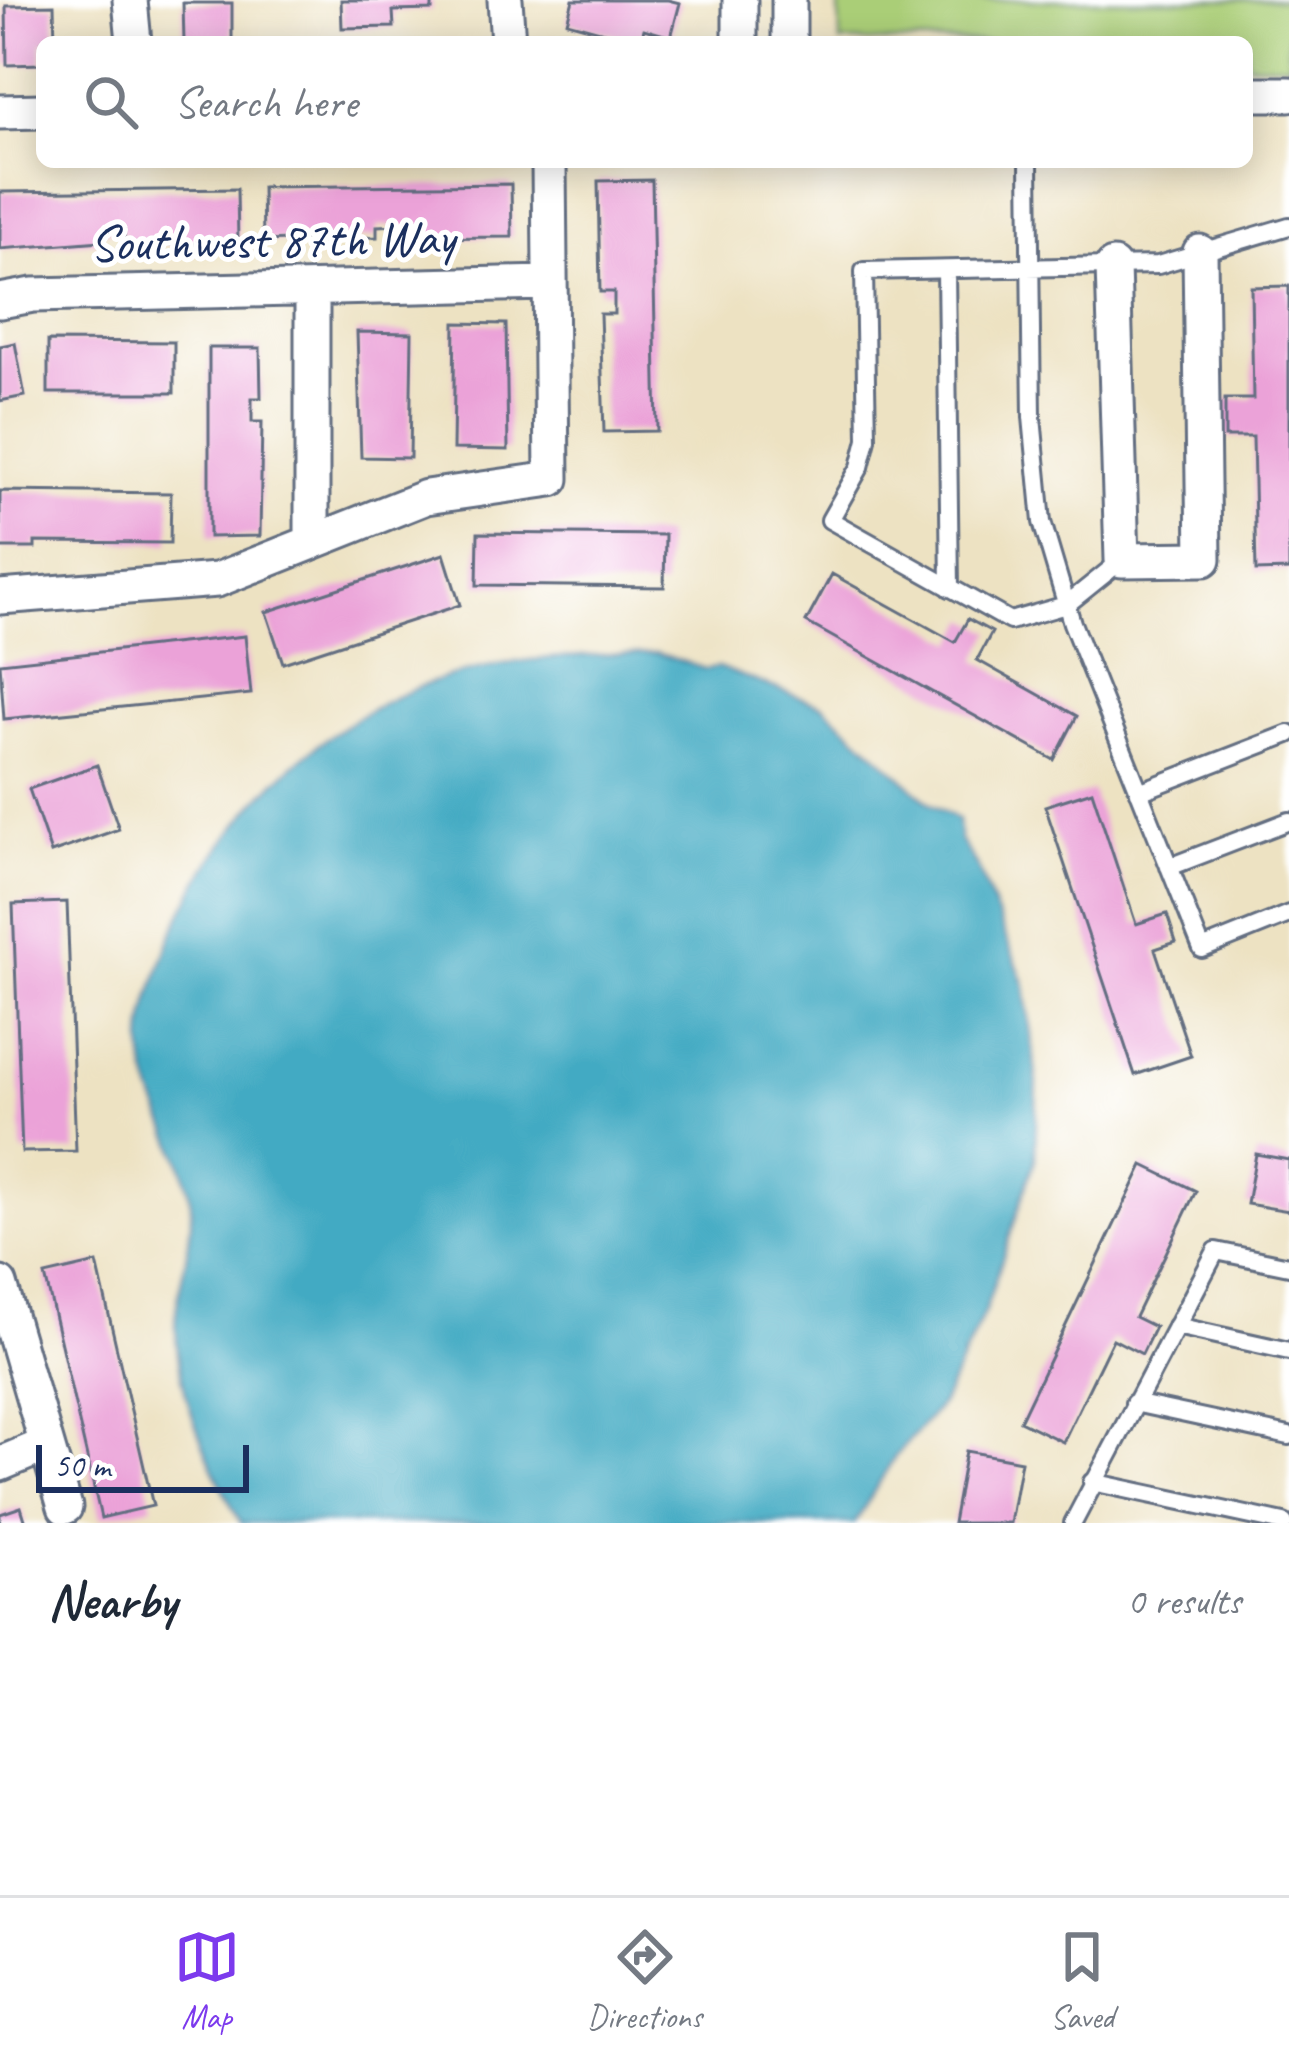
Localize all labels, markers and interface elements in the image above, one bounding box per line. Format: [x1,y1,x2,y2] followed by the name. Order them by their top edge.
[36,36,1253,168] search box
[78,69,144,135] icon: search
[174,74,357,131] text: Search here
[89,205,460,275] street label: Southwest 87th Way
[36,1439,249,1492] scale bar
[54,1445,110,1487] text: 50 m
[48,1569,176,1633] text: Nearby
[1127,1577,1241,1626] text: 0 results
[174,1924,240,2038] tab: Map
[587,1924,702,2038] tab: Directions
[1049,1924,1115,2038] tab: Saved

